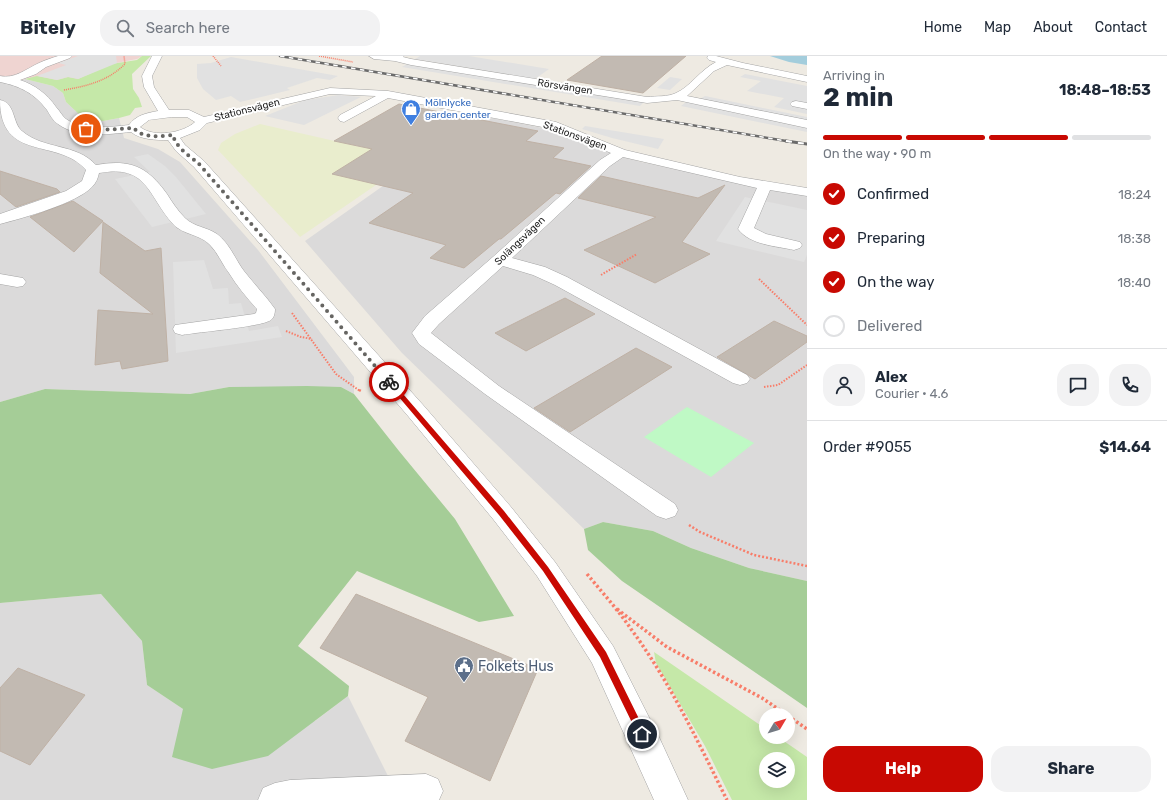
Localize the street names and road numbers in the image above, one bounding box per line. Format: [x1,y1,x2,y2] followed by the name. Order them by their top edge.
[537,77,593,97] street label: Rörsvängen
[213,96,281,124] street label: Stationsvägen
[541,119,609,153] street label: Stationsvägen
[492,214,548,268] street label: Solängsvägen

